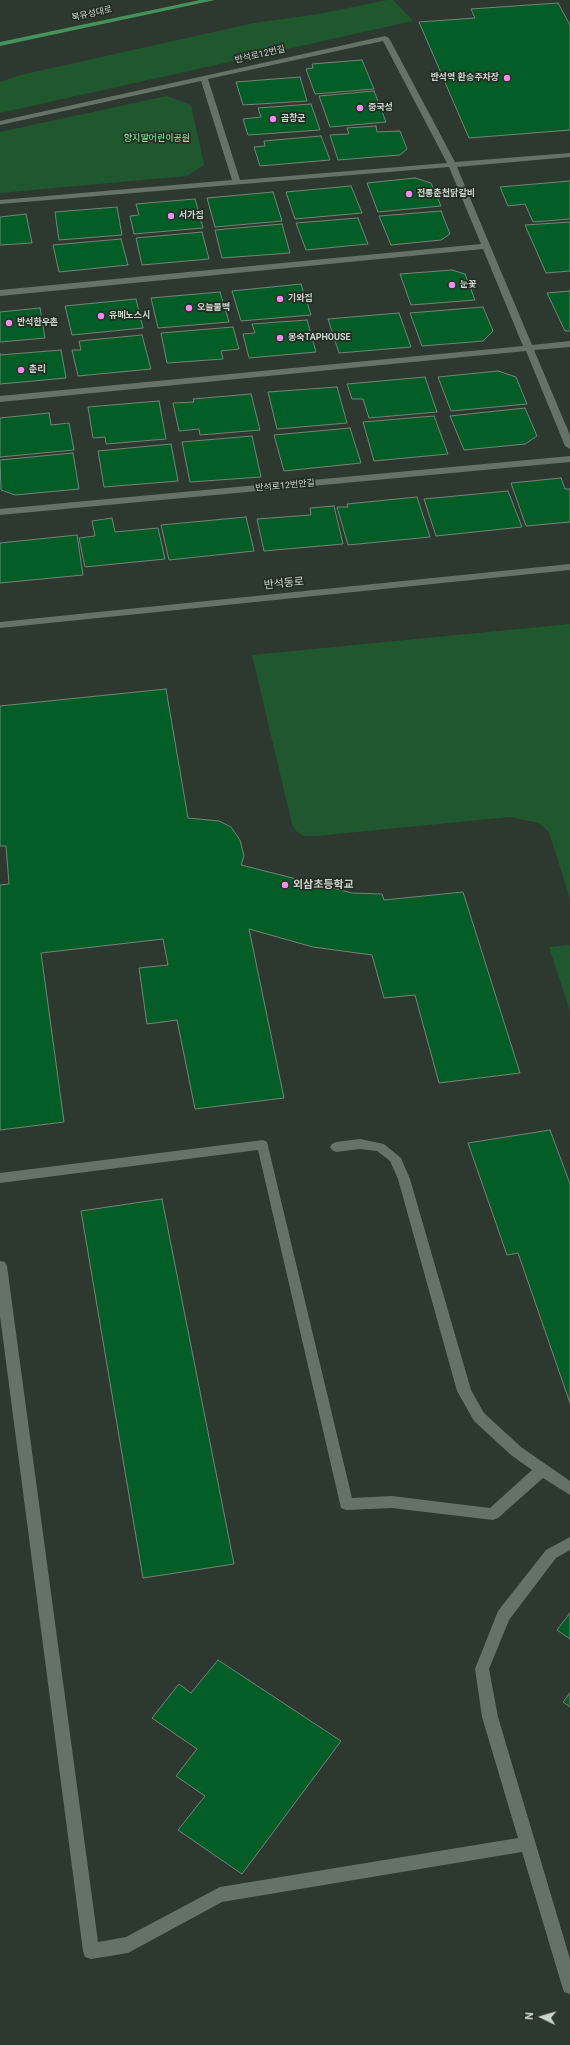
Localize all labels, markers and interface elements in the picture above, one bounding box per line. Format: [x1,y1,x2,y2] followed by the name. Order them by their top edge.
[71,4,113,24] street label: 북유성대로
[234,44,286,66] street label: 반석로12번길
[431,73,499,83] place label: 반석역 환승주차장
[502,73,512,83] marker: 반석역 환승주차장
[355,103,365,113] marker: 중국성
[368,103,393,113] place label: 중국성
[268,114,278,124] marker: 곱창군
[281,114,306,124] place label: 곱창군
[124,134,190,144] park label: 양지말어린이공원
[404,189,414,199] marker: 전통춘천닭갈비
[417,189,475,199] place label: 전통춘천닭갈비
[166,211,176,221] marker: 서가집
[179,211,204,221] place label: 서가집
[447,280,457,290] marker: 눈꽃
[460,280,477,290] place label: 눈꽃
[275,294,285,304] marker: 기와집
[288,294,313,304] place label: 기와집
[184,303,194,313] marker: 오늘불백
[197,303,230,313] place label: 오늘불백
[96,311,106,321] marker: 유메노스시
[109,311,150,321] place label: 유메노스시
[4,318,14,328] marker: 반석한우촌
[17,318,58,328] place label: 반석한우촌
[275,333,285,343] marker: 봉숙TAPHOUSE
[288,333,351,343] place label: 봉숙TAPHOUSE
[16,365,26,375] marker: 춘리
[29,365,46,375] place label: 춘리
[255,478,315,494] street label: 반석로12번안길
[263,575,305,593] street label: 반석동로
[293,878,354,892] place label: 외삼초등학교
[280,880,290,890] marker: 외삼초등학교
[522,1997,562,2037] north arrow
[523,2011,536,2020] text: N

